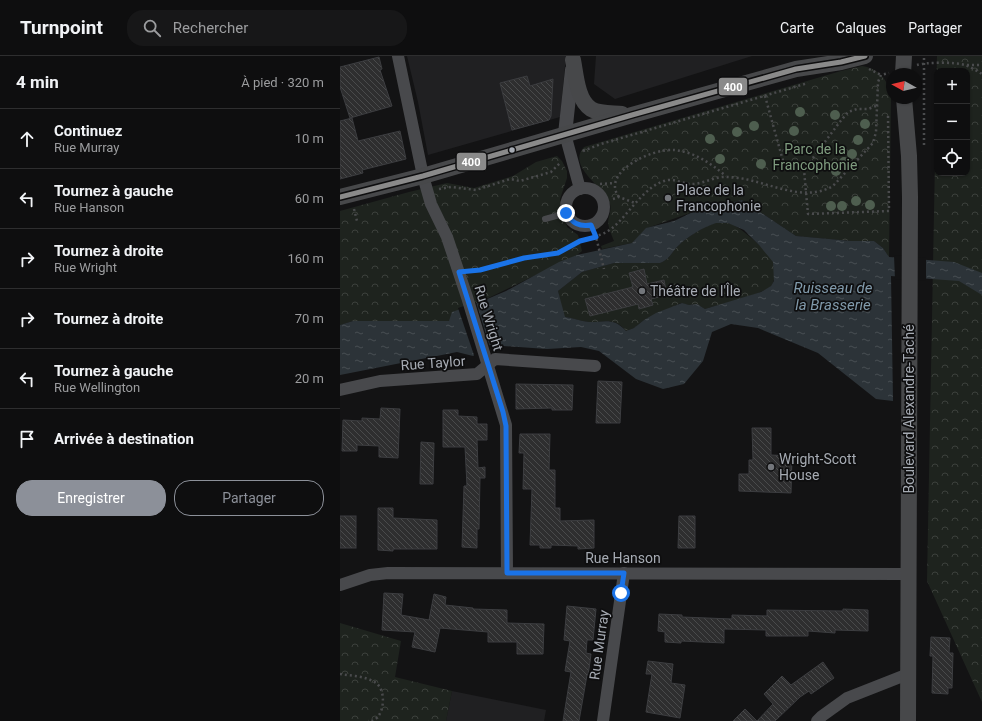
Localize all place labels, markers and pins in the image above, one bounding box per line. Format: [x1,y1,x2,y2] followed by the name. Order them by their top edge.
[507,145,517,155] unlabelled marker
[676,182,761,214] place label: Place de la Francophonie
[663,193,673,203] marker: Place de la Francophonie
[650,282,740,299] place label: Théâtre de l'Île
[637,286,647,296] marker: Théâtre de l'Île
[779,451,857,483] place label: Wright-Scott House
[766,462,776,472] marker: Wright-Scott House

